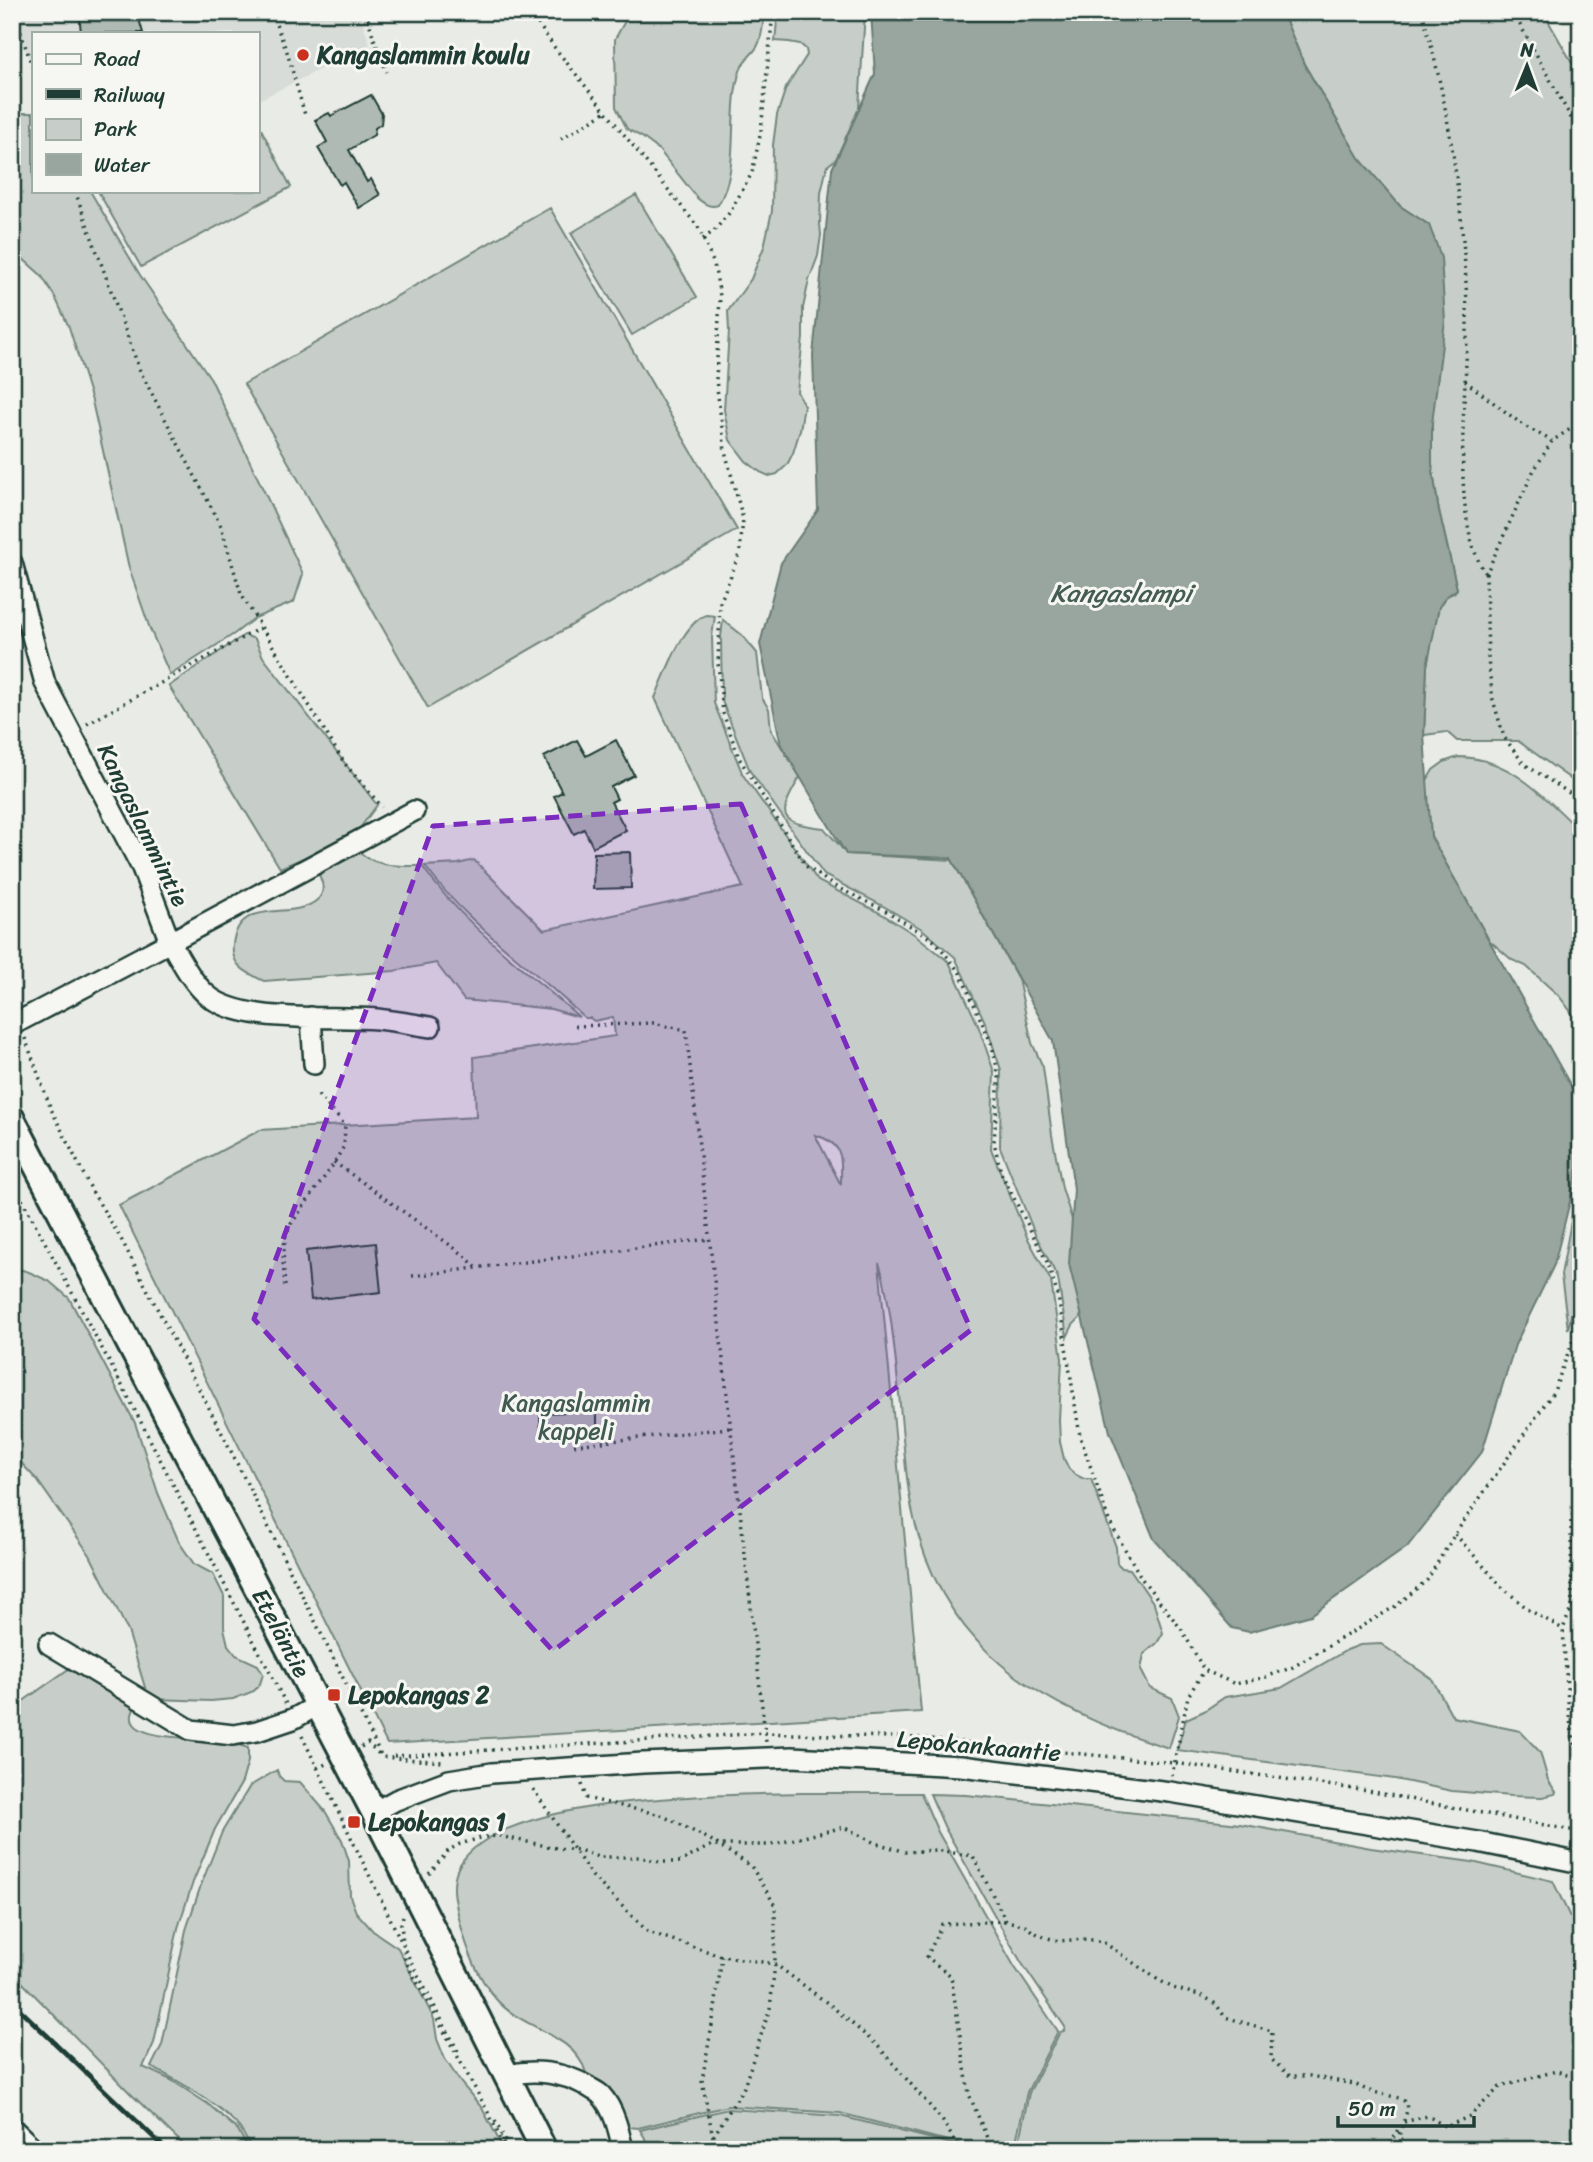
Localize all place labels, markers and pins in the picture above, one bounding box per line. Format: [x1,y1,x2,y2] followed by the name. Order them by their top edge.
[316,34,531,76] place label: Kangaslammin koulu
[295,47,311,63] marker: Kangaslammin koulu
[348,1674,490,1716] place label: Lepokangas 2
[326,1687,342,1703] marker: Lepokangas 2
[368,1801,506,1843] place label: Lepokangas 1
[346,1814,362,1830] marker: Lepokangas 1

